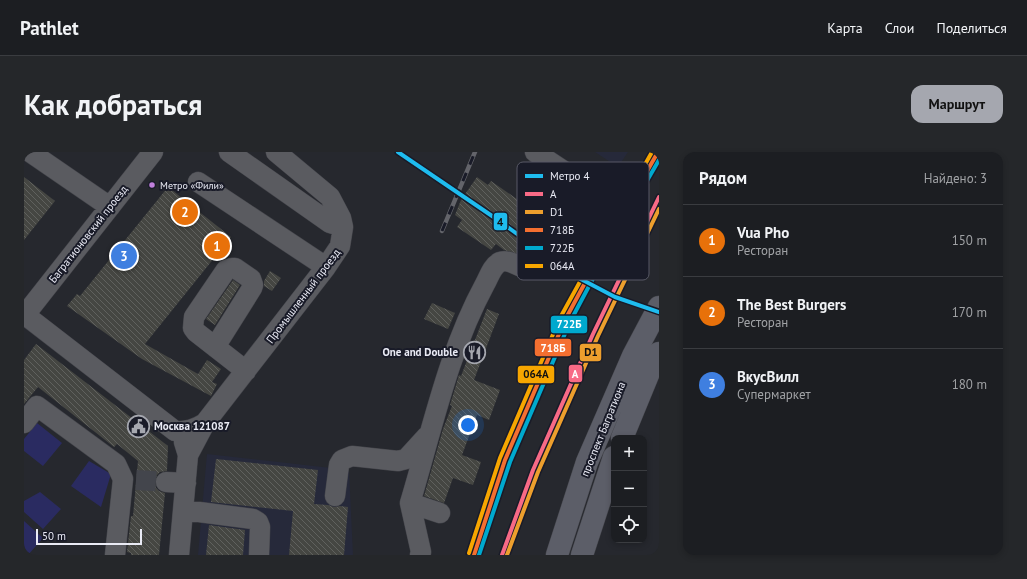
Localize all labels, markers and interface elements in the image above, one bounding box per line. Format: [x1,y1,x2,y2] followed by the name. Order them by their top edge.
[20,16,79,40] text: Pathlet
[827,19,863,37] text: Карта
[885,19,914,37] text: Слои
[936,19,1007,37] text: Поделиться
[911,85,1003,123] button: Маршрут
[24,86,202,123] text: Как добраться
[517,162,649,280] legend
[699,167,747,189] text: Рядом
[550,169,589,183] text: Метро 4
[924,170,987,187] text: Найдено: 3
[160,179,224,192] place label: Метро «Фили»
[147,180,157,190] marker: Метро «Фили»
[46,182,130,286] street label: Багратионовский проезд
[550,187,557,201] text: A
[172,197,198,227] pin: 2
[550,205,563,219] text: D1
[493,212,508,231] line badge: 4
[497,215,504,229] text: 4
[550,223,574,237] text: 718Б
[737,223,789,242] text: Vua Pho
[204,231,230,261] pin: 1
[708,232,716,249] text: 1
[952,232,987,249] text: 150 m
[111,241,137,271] pin: 3
[550,241,574,255] text: 722Б
[737,242,788,259] text: Ресторан
[263,246,343,346] street label: Промышленный проезд
[550,259,575,273] text: 064А
[737,295,846,314] text: The Best Burgers
[708,304,716,321] text: 2
[952,304,987,321] text: 170 m
[737,314,788,331] text: Ресторан
[550,315,588,334] line badge: 722Б
[557,317,581,331] text: 722Б
[534,338,572,357] line badge: 718Б
[461,339,487,365] restaurant icon: One and Double
[541,341,565,355] text: 718Б
[579,343,602,362] line badge: D1
[382,345,458,359] place label: One and Double
[584,345,598,359] text: D1
[568,364,583,383] line badge: A
[517,365,555,384] line badge: 064А
[523,367,549,381] text: 064А
[572,367,579,381] text: A
[737,367,799,386] text: ВкусВилл
[708,376,716,393] text: 3
[952,376,987,393] text: 180 m
[578,380,628,478] street label: проспект Багратиона
[737,386,811,403] text: Супермаркет
[126,413,152,439] public building icon: Москва 121087
[458,415,478,435] your location
[154,419,230,433] place label: Москва 121087
[611,435,647,543] map controls
[611,435,647,471] button: +
[611,471,647,507] button: −
[611,507,647,543] button: locate
[36,527,142,546] scale bar
[42,529,66,543] text: 50 m

